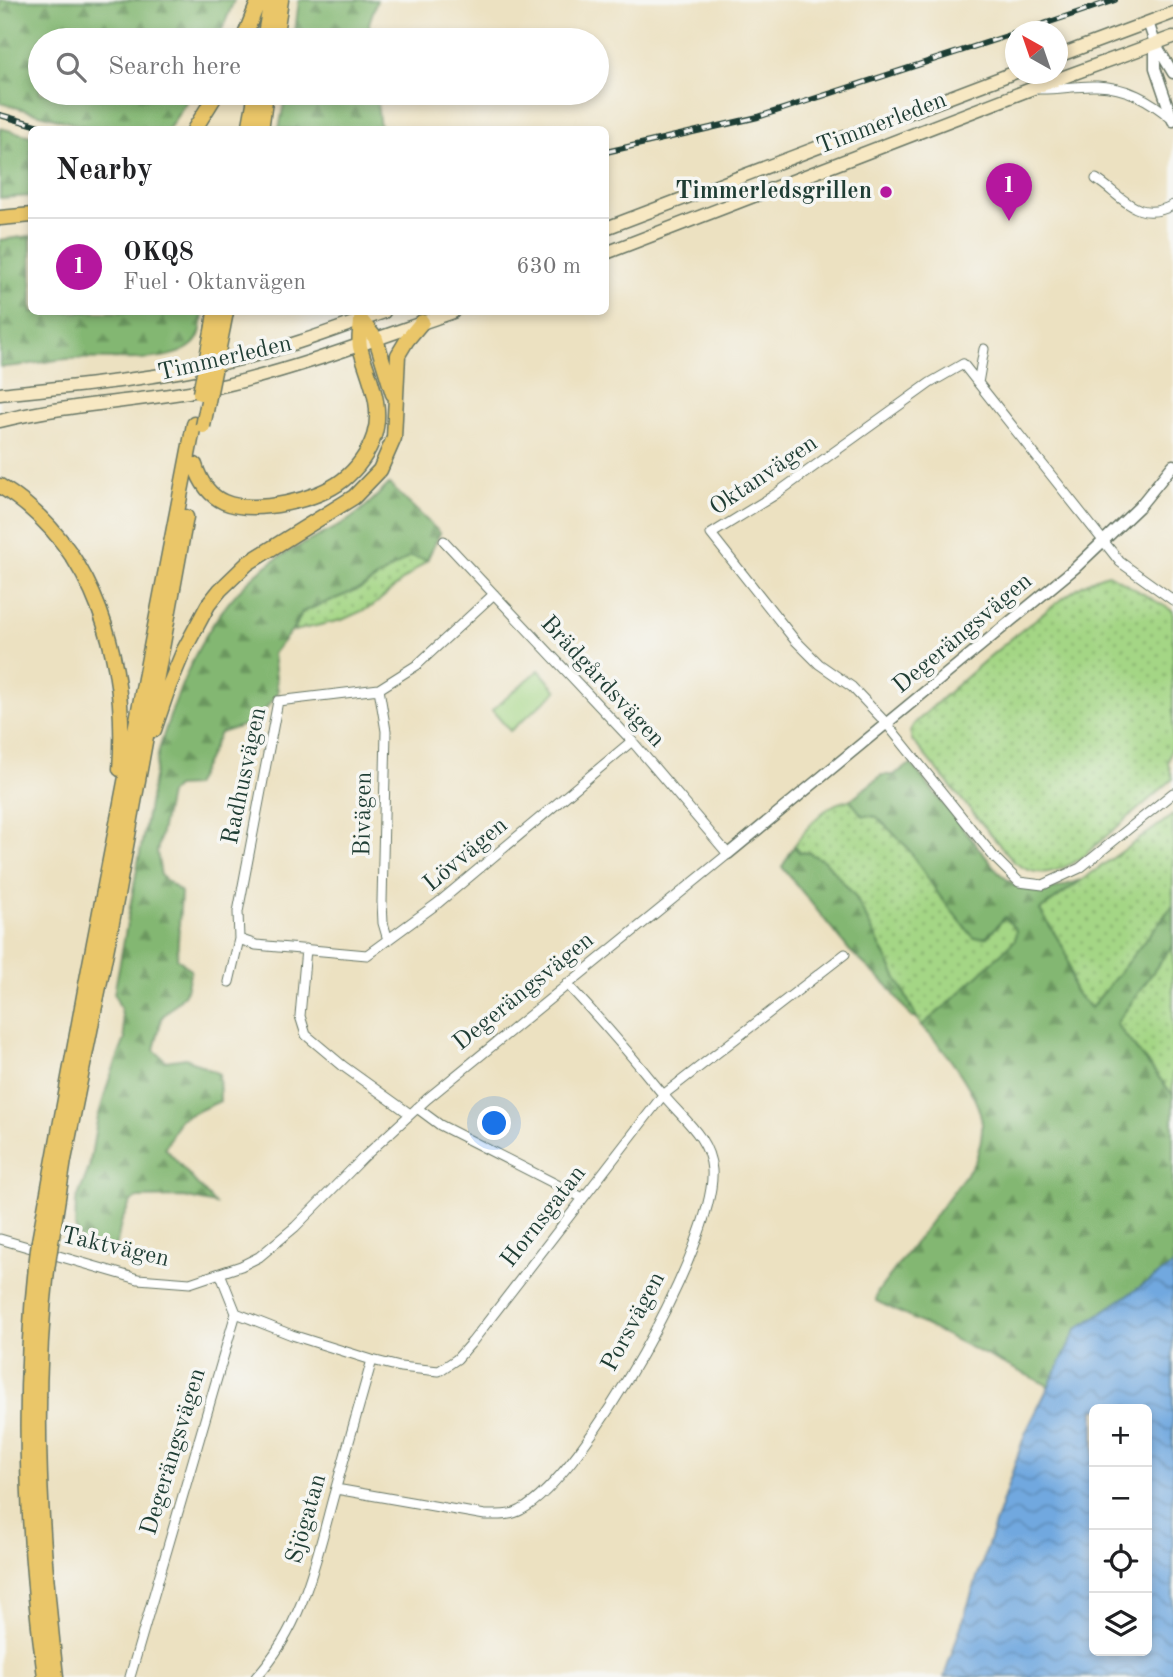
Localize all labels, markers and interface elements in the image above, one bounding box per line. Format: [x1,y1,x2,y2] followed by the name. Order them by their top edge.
[1005,21,1068,84] north arrow
[28,28,609,105] search box
[52,48,90,86] icon: search
[108,54,241,80] text: Search here
[814,88,950,160] street label: Timmerleden
[56,156,153,186] text: Nearby
[986,163,1032,221] pin: 1
[675,180,872,204] place label: Timmerledsgrillen
[878,184,894,200] marker: Timmerledsgrillen
[123,240,194,266] text: OKQ8
[72,255,86,278] text: 1
[516,255,581,278] text: 630 m
[123,271,306,294] text: Fuel · Oktanvägen
[156,332,294,386] street label: Timmerleden
[706,431,822,521] street label: Oktanvägen
[889,569,1037,699] street label: Degerängsvägen
[535,612,669,752] street label: Brädgårdsvägen
[219,705,271,847] street label: Radhusvägen
[351,771,377,856] street label: Bivägen
[420,813,513,897] street label: Lövvägen
[449,928,599,1056] street label: Degerängsvägen
[477,1106,511,1140] your location
[497,1161,591,1272] street label: Hornsgatan
[59,1224,171,1272] street label: Taktvägen
[598,1268,670,1376] street label: Porsvägen
[137,1366,211,1538] street label: Degerängsvägen
[1089,1404,1152,1656] map controls
[1089,1404,1152,1467] button: +
[1089,1467,1152,1530] button: −
[283,1471,331,1567] street label: Sjögatan
[1089,1530,1152,1593] button: locate
[1089,1593,1152,1656] button: layers

